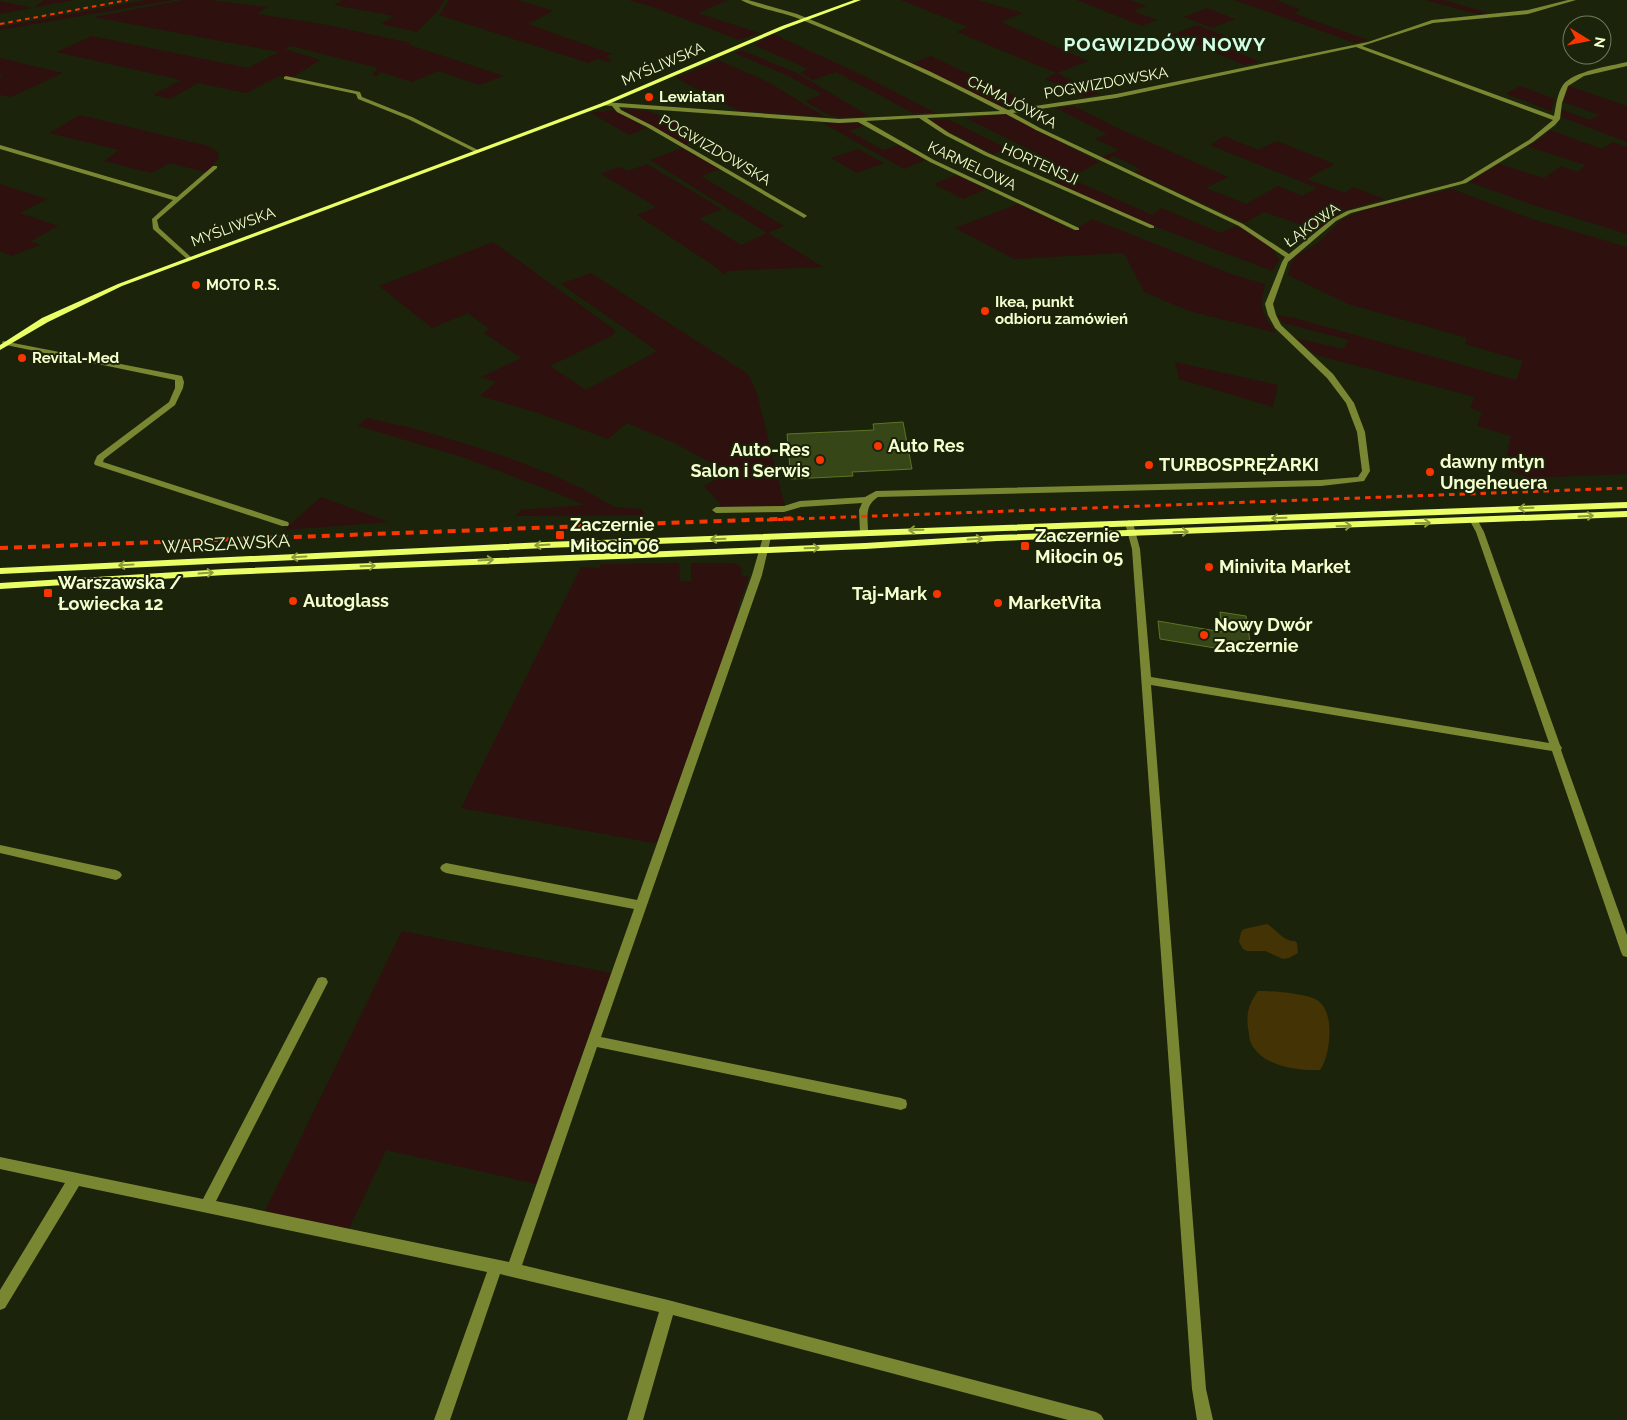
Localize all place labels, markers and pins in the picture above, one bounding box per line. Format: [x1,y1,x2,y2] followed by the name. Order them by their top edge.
[659,88,725,106] place label: Lewiatan
[643,91,655,103] marker: Lewiatan
[206,276,280,294] place label: MOTO R.S.
[190,279,202,291] marker: MOTO R.S.
[995,293,1128,328] place label: Ikea, punkt odbioru zamówień
[979,305,991,317] marker: Ikea, punkt odbioru zamówień
[32,349,120,367] place label: Revital-Med
[16,352,28,364] marker: Revital-Med
[888,435,964,456] place label: Auto Res
[691,439,810,481] place label: Auto-Res Salon i Serwis
[872,440,884,452] marker: Auto Res
[1440,451,1547,493] place label: dawny młyn Ungeheuera
[814,454,826,466] marker: Auto-Res Salon i Serwis
[1159,454,1319,475] place label: TURBOSPRĘŻARKI
[1143,459,1155,471] marker: TURBOSPRĘŻARKI
[1424,466,1436,478] marker: dawny młyn Ungeheuera
[570,514,659,556] place label: Zaczernie Miłocin 06
[1035,525,1123,567] place label: Zaczernie Miłocin 05
[554,529,566,541] marker: Zaczernie Miłocin 06
[1019,540,1031,552] marker: Zaczernie Miłocin 05
[1219,556,1351,577] place label: Minivita Market
[1203,561,1215,573] marker: Minivita Market
[57,572,182,614] place label: Warszawska / Łowiecka 12
[852,583,928,604] place label: Taj-Mark
[42,587,54,599] marker: Warszawska / Łowiecka 12
[931,588,943,600] marker: Taj-Mark
[303,590,389,611] place label: Autoglass
[1008,592,1101,613] place label: MarketVita
[287,595,299,607] marker: Autoglass
[992,597,1004,609] marker: MarketVita
[1214,614,1313,656] place label: Nowy Dwór Zaczernie
[1198,629,1210,641] marker: Nowy Dwór Zaczernie

